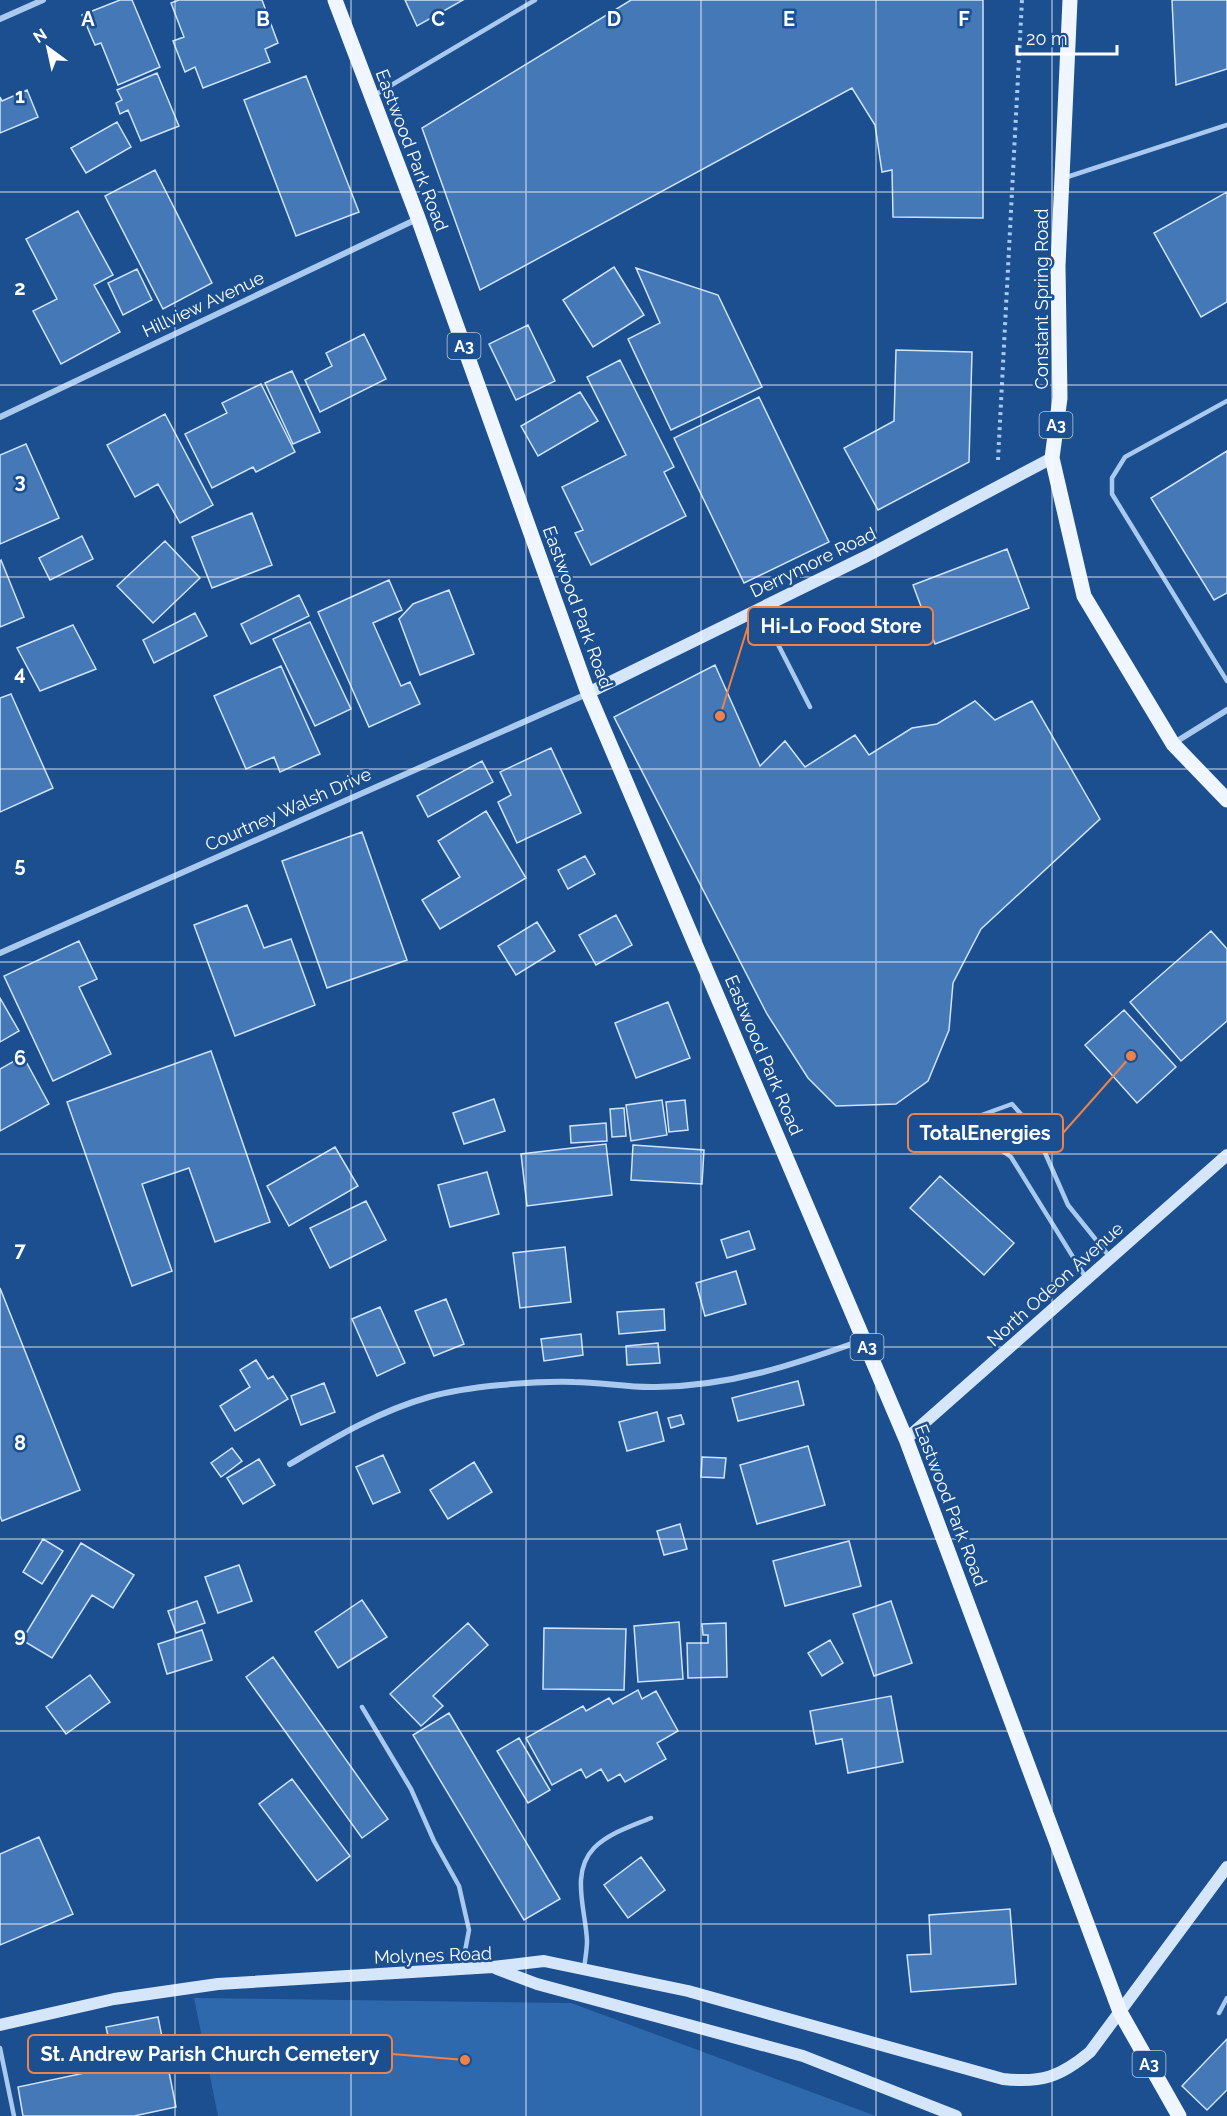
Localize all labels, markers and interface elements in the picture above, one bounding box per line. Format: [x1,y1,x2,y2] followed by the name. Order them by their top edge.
[81,7,95,31] text: A
[256,7,270,31] text: B
[431,7,445,31] text: C
[607,7,621,31] text: D
[783,7,795,31] text: E
[958,7,970,31] text: F
[18,18,78,78] north arrow
[1017,18,1118,56] scale bar
[30,25,50,47] text: N
[1026,28,1068,49] text: 20 m
[371,66,453,234] street label: Eastwood Park Road
[15,84,25,108] text: 1
[1031,209,1052,389] street label: Constant Spring Road
[139,266,268,341] street label: Hillview Avenue
[14,276,26,300] text: 2
[448,333,480,359] road number: A3
[1040,412,1072,438] road number: A3
[14,469,26,493] text: 3
[747,522,879,602] street label: Derrymore Road
[539,523,617,691] street label: Eastwood Park Road
[748,607,933,645] callout: Hi-Lo Food Store
[761,614,921,638] text: Hi-Lo Food Store
[14,661,26,685] text: 4
[202,763,375,855] street label: Courtney Walsh Drive
[14,853,26,877] text: 5
[721,972,807,1138] street label: Eastwood Park Road
[14,1046,26,1070] text: 6
[908,1114,1063,1152] callout: TotalEnergies
[919,1121,1051,1145] text: TotalEnergies
[983,1217,1128,1351] street label: North Odeon Avenue
[14,1238,26,1262] text: 7
[850,1334,884,1360] road number: A3
[910,1421,992,1589] street label: Eastwood Park Road
[14,1431,26,1455] text: 8
[14,1623,26,1647] text: 9
[374,1942,492,1968] street label: Molynes Road
[28,2035,392,2073] callout: St. Andrew Parish Church Cemetery
[41,2042,379,2066] text: St. Andrew Parish Church Cemetery
[1132,2051,1166,2077] road number: A3

